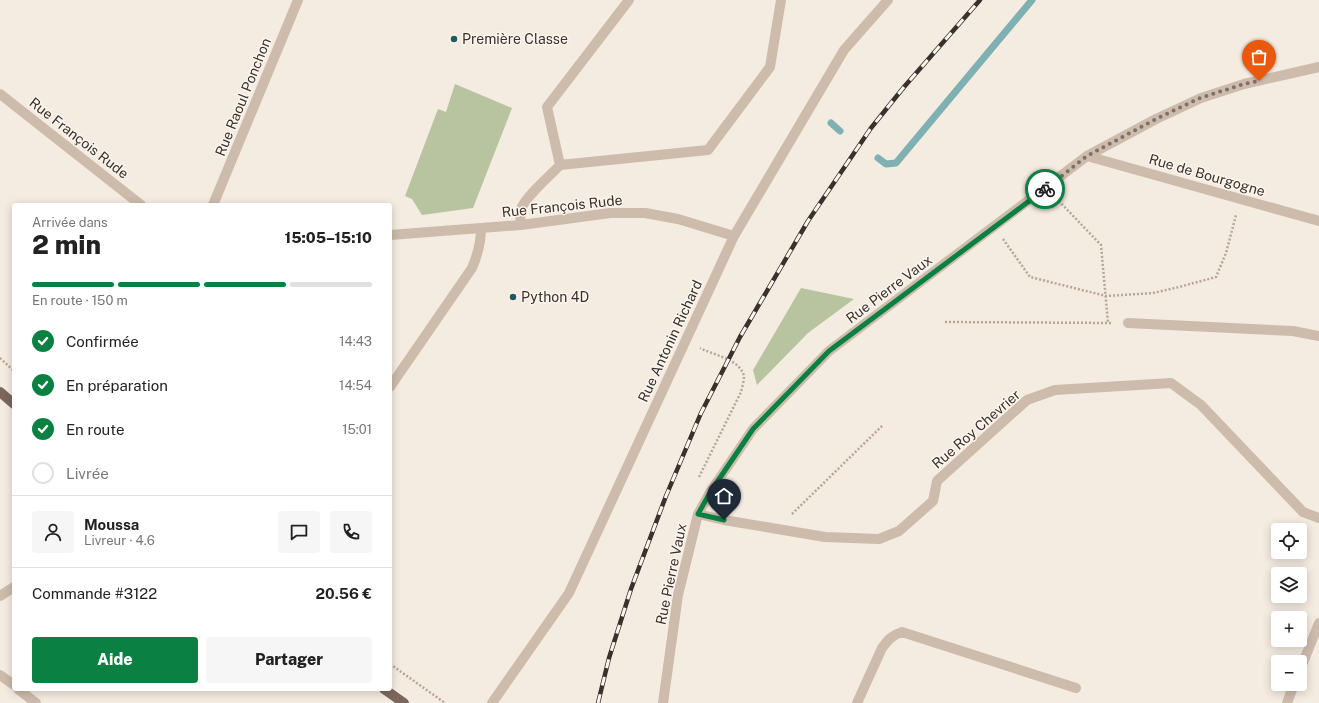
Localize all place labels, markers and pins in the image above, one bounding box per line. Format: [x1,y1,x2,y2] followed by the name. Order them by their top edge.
[462,31,568,47] place label: Première Classe
[449,34,459,44] marker: Première Classe
[1242,40,1276,81] pin
[521,289,589,305] place label: Python 4D
[508,292,518,302] marker: Python 4D
[707,479,741,520] pin

